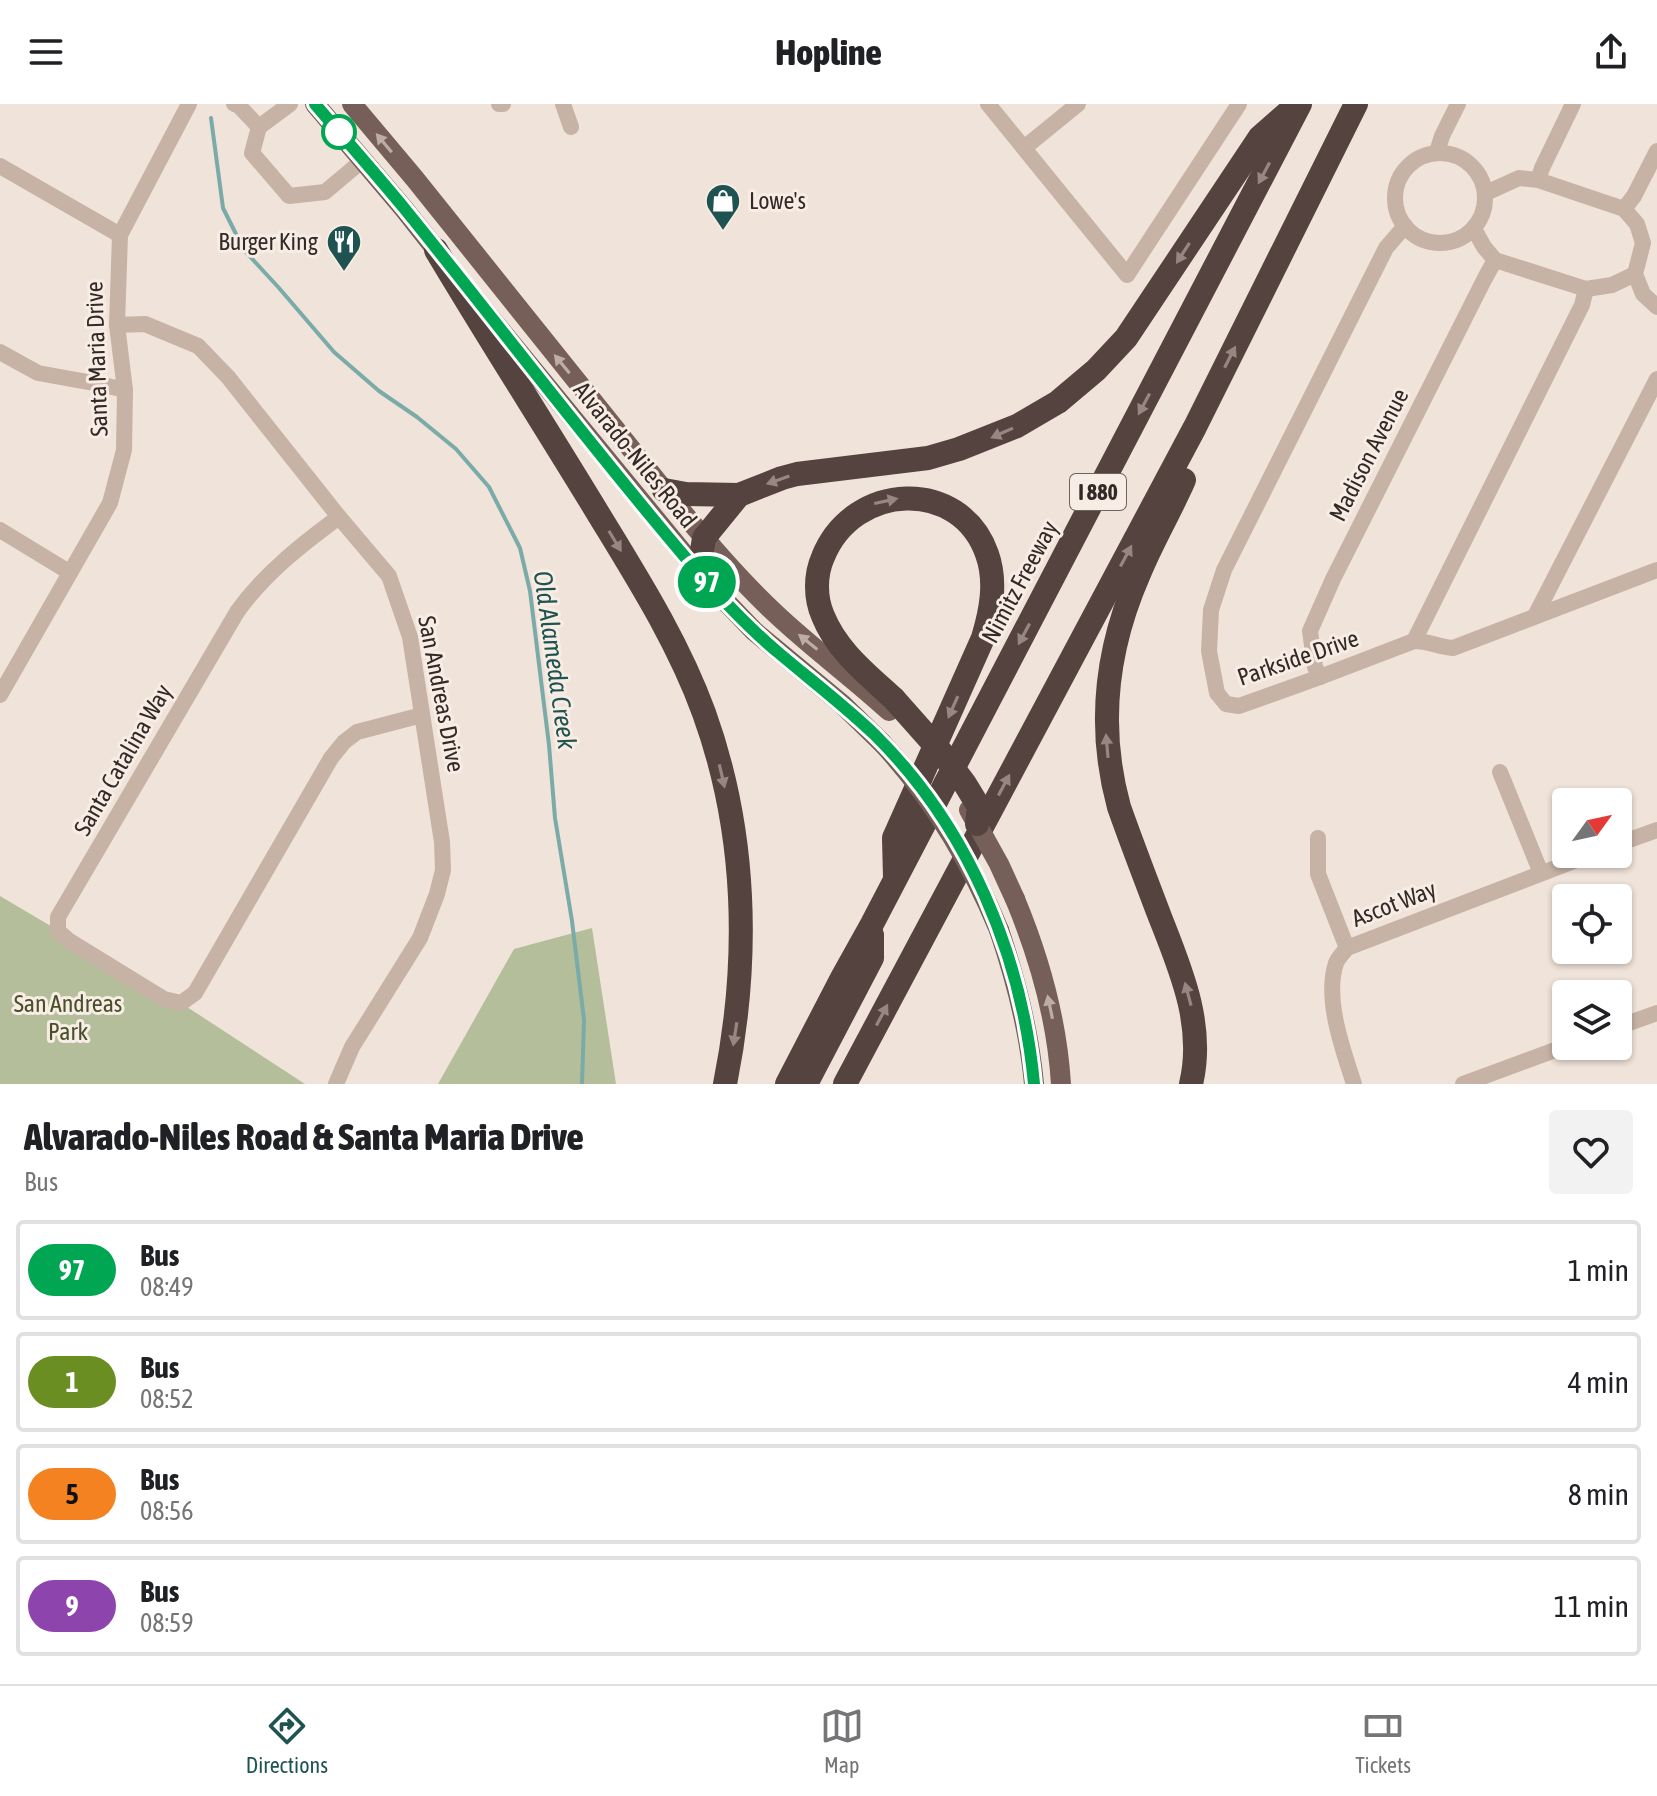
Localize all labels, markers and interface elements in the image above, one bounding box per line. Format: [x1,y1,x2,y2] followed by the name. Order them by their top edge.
[24,30,68,74] icon: menu
[1589,30,1633,74] icon: share
[775,31,882,73] text: Hopline
[322,115,356,149] unlabelled marker
[376,133,393,153] one-way arrow
[1258,162,1271,185] one-way arrow
[704,182,742,232] shop icon: Lowe's
[749,187,806,214] place label: Lowe's
[325,223,363,273] restaurant icon: Burger King
[218,228,319,255] place label: Burger King
[1176,243,1191,264] one-way arrow
[80,281,113,437] street label: Santa Maria Drive
[1223,345,1237,368] one-way arrow
[555,354,571,374] one-way arrow
[568,376,702,533] street label: Alvarado-Niles Road
[1324,384,1414,526] street label: Madison Avenue
[1137,392,1151,415] one-way arrow
[990,426,1014,440] one-way arrow
[765,474,789,487] one-way arrow
[1070,474,1126,510] road number: I 880
[874,494,899,507] one-way arrow
[976,516,1063,647] street label: Nimitz Freeway
[607,530,621,552] one-way arrow
[1119,545,1133,567] one-way arrow
[671,556,743,608] line badge: 97
[694,566,720,598] text: 97
[528,569,582,752] water label: Old Alameda Creek
[413,614,470,774] street label: San Andreas Drive
[1017,623,1030,646] one-way arrow
[1234,624,1362,691] street label: Parkside Drive
[798,634,818,651] one-way arrow
[68,679,177,840] street label: Santa Catalina Way
[946,695,959,719] one-way arrow
[1101,733,1114,758] one-way arrow
[716,764,729,789] one-way arrow
[997,774,1010,797] one-way arrow
[1552,788,1632,868] north arrow
[1552,788,1632,1060] map controls
[1348,875,1440,932] street label: Ascot Way
[1552,884,1632,964] button: locate
[1552,980,1632,1060] button: layers
[1181,982,1193,1007] one-way arrow
[14,990,122,1045] park label: San Andreas Park
[1043,994,1056,1019] one-way arrow
[875,1003,888,1026] one-way arrow
[728,1022,740,1047] one-way arrow
[1549,1110,1633,1194] button: heart
[24,1115,584,1158] text: Alvarado-Niles Road & Santa Maria Drive
[24,1167,58,1197] text: Bus
[140,1238,179,1272] text: Bus
[1568,1253,1629,1287] text: 1 min
[59,1254,85,1286] text: 97
[140,1272,194,1302] text: 08:49
[140,1350,179,1384] text: Bus
[1568,1365,1629,1399] text: 4 min
[65,1366,79,1398] text: 1
[140,1384,194,1414] text: 08:52
[140,1462,179,1496] text: Bus
[1568,1477,1629,1511] text: 8 min
[65,1478,79,1510] text: 5
[140,1496,194,1526] text: 08:56
[140,1574,179,1608] text: Bus
[1554,1589,1629,1623] text: 11 min
[65,1590,79,1622] text: 9
[140,1608,194,1638] text: 08:59
[246,1704,328,1778] tab: Directions
[820,1704,864,1778] tab: Map
[1355,1704,1411,1778] tab: Tickets

